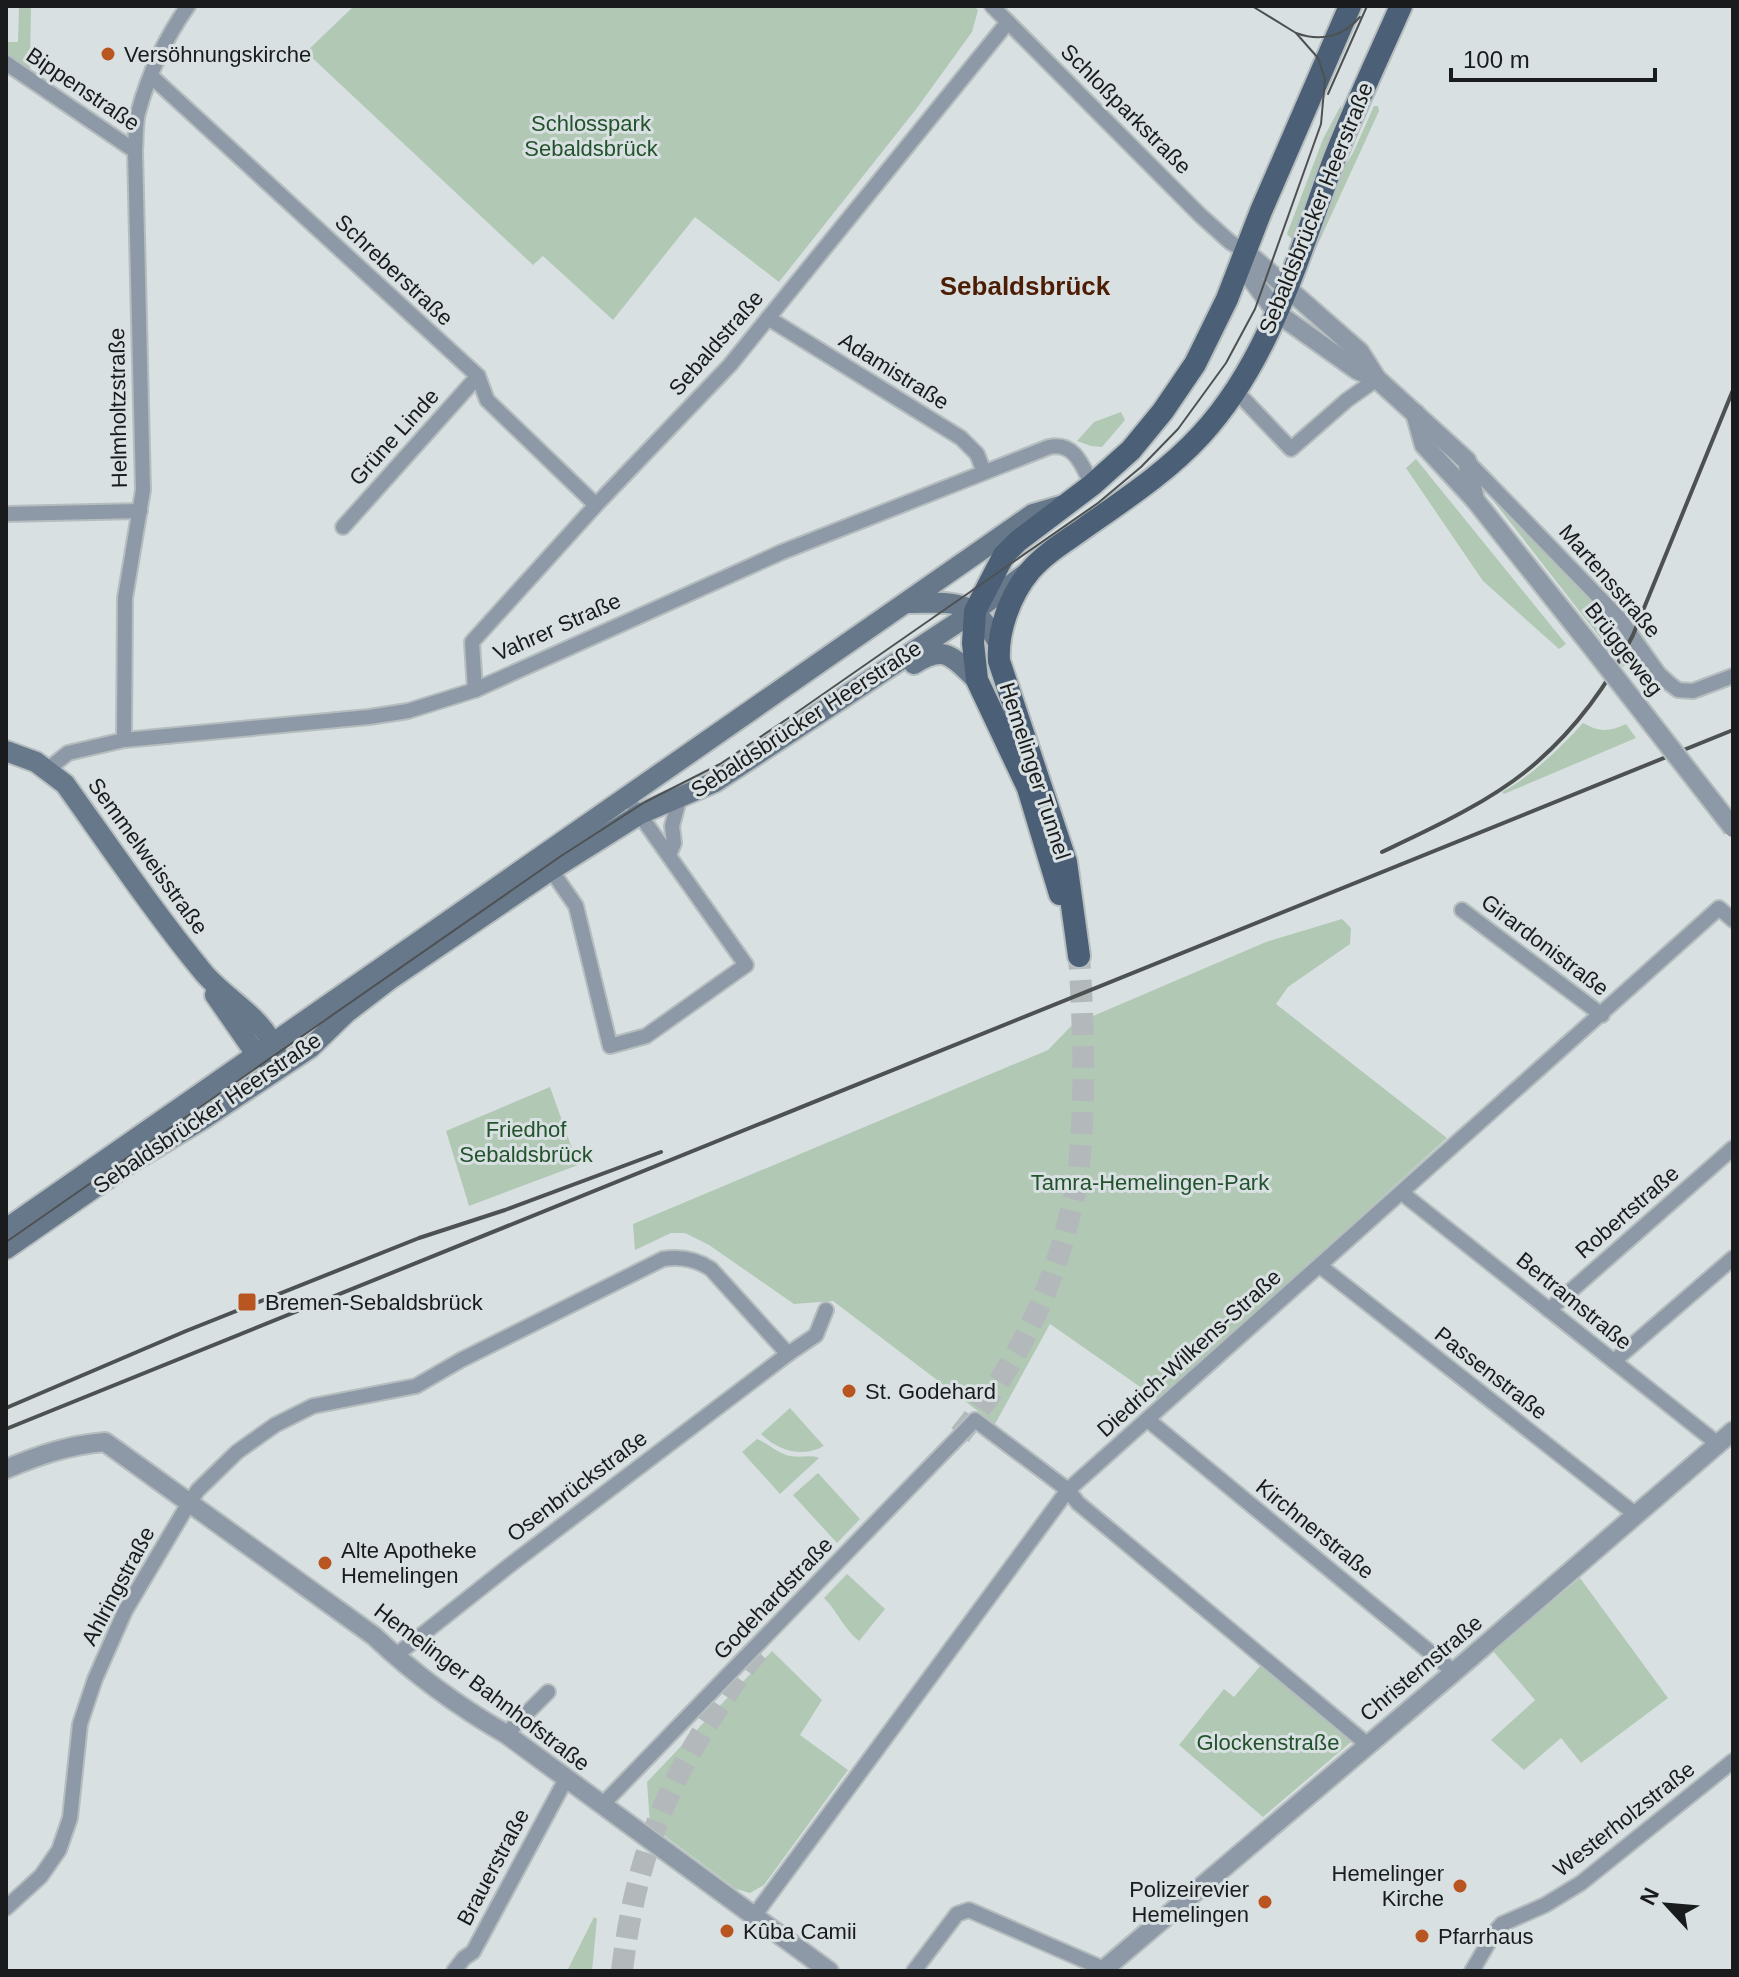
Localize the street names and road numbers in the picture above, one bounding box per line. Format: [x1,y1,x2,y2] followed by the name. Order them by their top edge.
[1056,39,1196,179] street label: Schloßparkstraße
[22,42,144,136] street label: Bippenstraße
[1254,79,1378,337] street label: Sebaldsbrücker Heerstraße
[330,209,458,331] street label: Schreberstraße
[664,285,768,401] street label: Sebaldstraße
[834,327,954,415] street label: Adamistraße
[104,328,132,488] street label: Helmholtzstraße
[344,384,444,490] street label: Grüne Linde
[1554,519,1666,643] street label: Martensstraße
[490,588,624,666] street label: Vahrer Straße
[1580,597,1668,701] street label: Brüggeweg
[686,635,926,803] street label: Sebaldsbrücker Heerstraße
[995,679,1075,863] street label: Hemelinger Tunnel
[83,773,213,939] street label: Semmelweisstraße
[1476,889,1614,1001] street label: Girardonistraße
[88,1027,326,1199] street label: Sebaldsbrücker Heerstraße
[1570,1160,1684,1264] street label: Robertstraße
[1512,1247,1636,1355] street label: Bertramstraße
[1092,1264,1286,1442] street label: Diedrich-Wilkens-Straße
[1430,1321,1552,1425] street label: Passenstraße
[502,1425,652,1547] street label: Osenbrückstraße
[1251,1474,1379,1584] street label: Kirchnerstraße
[76,1522,160,1650] street label: Ahlringstraße
[708,1532,838,1664] street label: Godehardstraße
[369,1598,595,1776] street label: Hemelinger Bahnhofstraße
[1355,1610,1487,1726] street label: Christernstraße
[1549,1756,1699,1882] street label: Westerholzstraße
[452,1804,534,1930] street label: Brauerstraße

